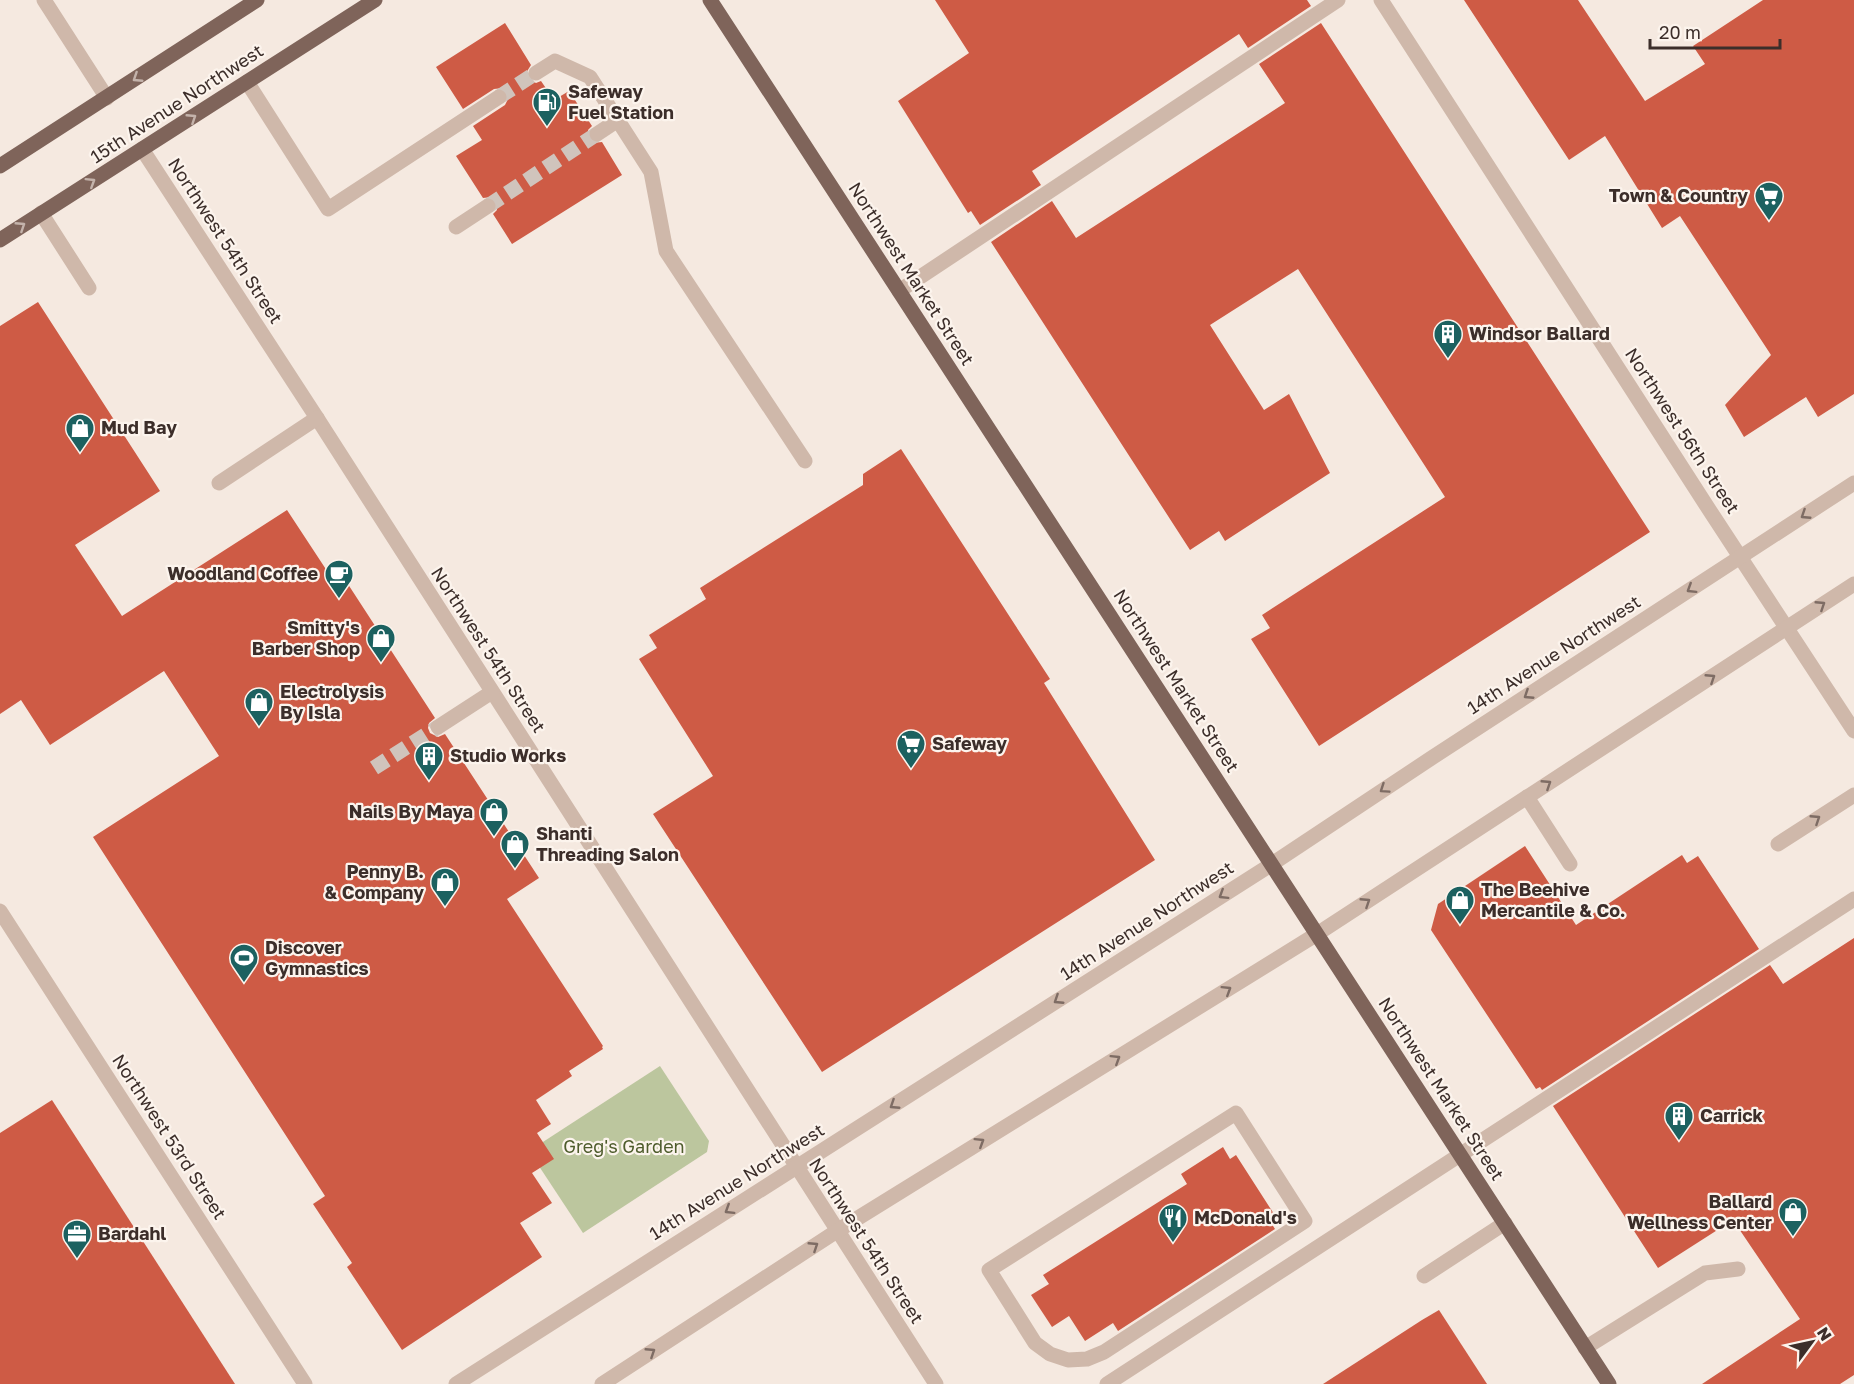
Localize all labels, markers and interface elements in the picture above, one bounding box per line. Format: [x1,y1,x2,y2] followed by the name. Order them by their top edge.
[1650,12,1780,50] scale bar
[1659,21,1701,43] text: 20 m
[86,39,267,167] street label: 15th Avenue Northwest
[133,71,144,82] one-way arrow
[568,80,674,123] place label: Safeway Fuel Station
[531,86,563,128] fuel station icon: Safeway Fuel Station
[185,114,196,125] one-way arrow
[164,153,288,328] street label: Northwest 54th Street
[84,178,95,189] one-way arrow
[844,178,979,369] street label: Northwest Market Street
[1753,180,1785,222] supermarket icon: Town & Country
[1609,184,1748,206] place label: Town & Country
[14,223,25,234] one-way arrow
[1432,318,1464,360] building icon: Windsor Ballard
[1469,322,1610,344] place label: Windsor Ballard
[1621,343,1745,518] street label: Northwest 56th Street
[64,412,96,454] shop icon: Mud Bay
[101,416,177,438] place label: Mud Bay
[1801,508,1812,519] one-way arrow
[323,558,355,600] cafe icon: Woodland Coffee
[167,562,318,584] place label: Woodland Coffee
[427,562,551,737] street label: Northwest 54th Street
[1687,582,1697,594] one-way arrow
[1109,585,1244,776] street label: Northwest Market Street
[1463,590,1644,718] street label: 14th Avenue Northwest
[1815,601,1825,613] one-way arrow
[252,616,360,659] place label: Smitty's Barber Shop
[365,622,397,664] shop icon: Smitty's Barber Shop
[1705,673,1715,685] one-way arrow
[280,680,384,723] place label: Electrolysis By Isla
[243,686,275,728] shop icon: Electrolysis By Isla
[1524,688,1534,700] one-way arrow
[895,728,927,770] supermarket icon: Safeway
[932,732,1007,754] place label: Safeway
[413,740,445,782] building icon: Studio Works
[450,744,566,766] place label: Studio Works
[1541,779,1551,791] one-way arrow
[1380,782,1390,794] one-way arrow
[478,796,510,838] shop icon: Nails By Maya
[349,800,473,822] place label: Nails By Maya
[1810,815,1820,827] one-way arrow
[536,822,679,865] place label: Shanti Threading Salon
[499,828,531,870] shop icon: Shanti Threading Salon
[1056,856,1237,984] street label: 14th Avenue Northwest
[324,860,424,903] place label: Penny B. & Company
[429,866,461,908] shop icon: Penny B. & Company
[1481,878,1626,921] place label: The Beehive Mercantile & Co.
[1444,884,1476,926] shop icon: The Beehive Mercantile & Co.
[1218,888,1229,899] one-way arrow
[1360,898,1371,909] one-way arrow
[265,936,369,979] place label: Discover Gymnastics
[228,942,260,984] sports icon: Discover Gymnastics
[1221,985,1231,997] one-way arrow
[1054,993,1065,1004] one-way arrow
[1374,993,1509,1184] street label: Northwest Market Street
[108,1050,232,1223] street label: Northwest 53rd Street
[1109,1055,1120,1066] one-way arrow
[890,1098,900,1110] one-way arrow
[1663,1100,1695,1142] building icon: Carrick
[1700,1104,1764,1126] place label: Carrick
[645,1118,828,1244] street label: 14th Avenue Northwest
[563,1135,685,1157] park label: Greg's Garden
[974,1138,984,1150] one-way arrow
[805,1153,929,1328] street label: Northwest 54th Street
[1627,1190,1772,1233] place label: Ballard Wellness Center
[1777,1196,1809,1238] shop icon: Ballard Wellness Center
[725,1202,735,1214] one-way arrow
[1157,1202,1189,1244] restaurant icon: McDonald's
[1194,1206,1297,1228] place label: McDonald's
[61,1218,93,1260] office icon: Bardahl
[98,1222,166,1244] place label: Bardahl
[808,1242,819,1253] one-way arrow
[1782,1312,1842,1372] north arrow
[1813,1323,1836,1344] text: N
[644,1348,655,1359] one-way arrow

